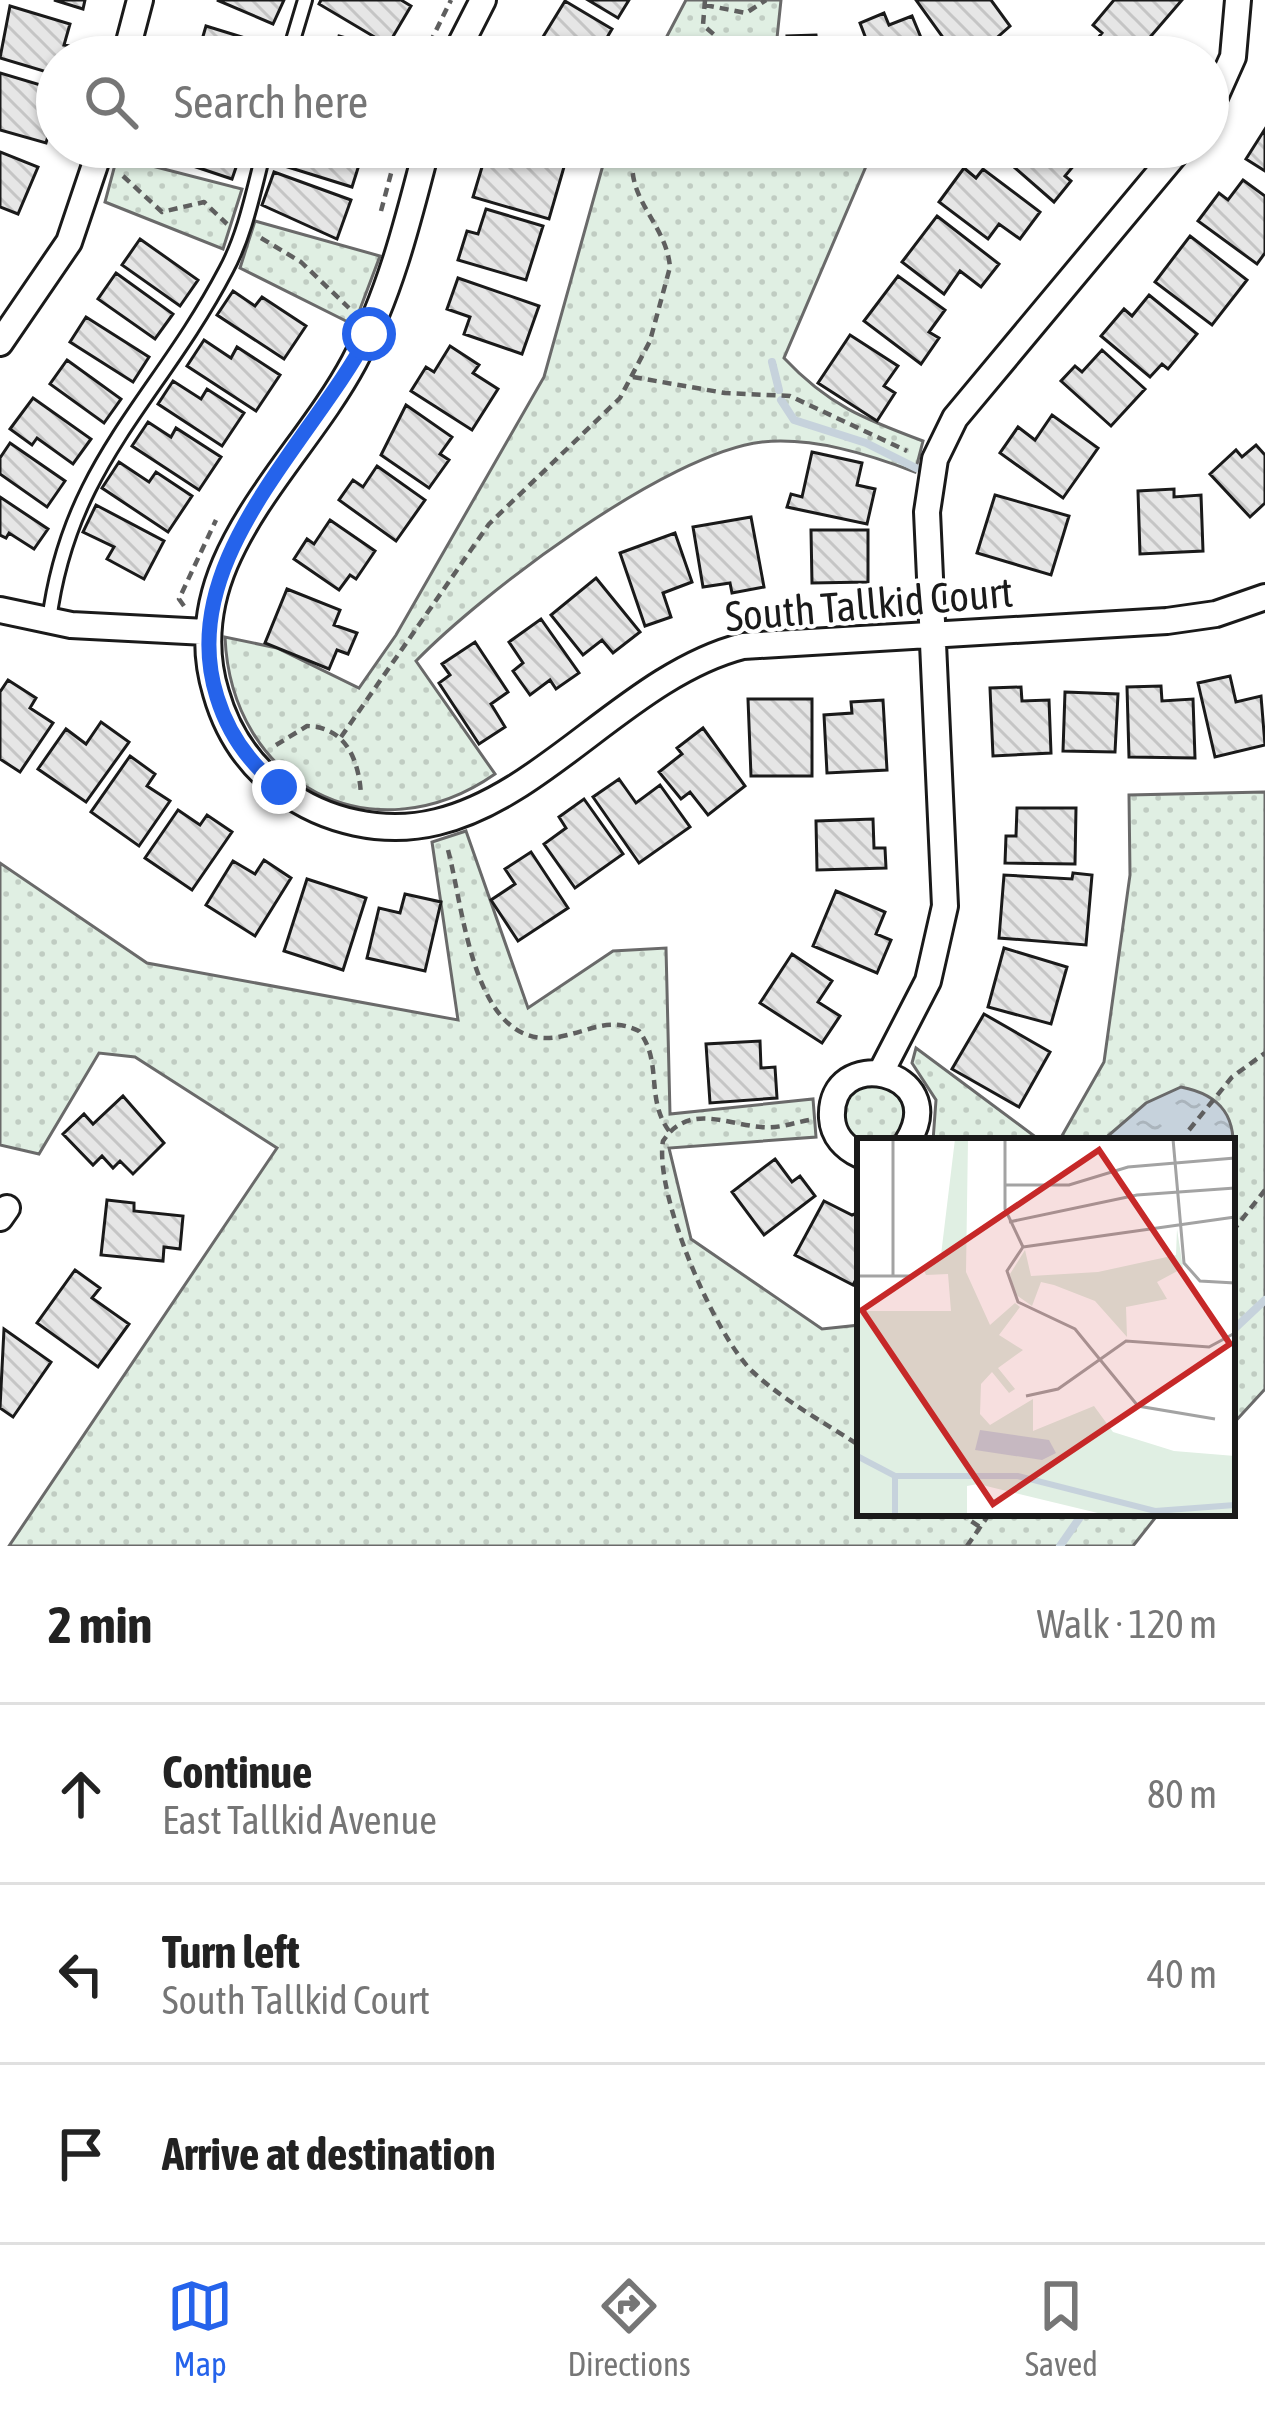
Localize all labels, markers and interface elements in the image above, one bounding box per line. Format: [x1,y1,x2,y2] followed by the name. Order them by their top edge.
[36,36,1229,168] search box
[78,69,144,135] icon: search
[174,76,368,128] text: Search here
[342,307,396,361] route start
[723,568,1015,640] street label: South Tallkid Court
[252,760,306,814] route end
[857,1138,1235,1516] inset map
[48,1595,152,1654] text: 2 min
[1037,1602,1217,1646] text: Walk · 120 m
[162,1746,313,1798] text: Continue
[48,1761,114,1827] icon: ahead
[1147,1772,1217,1816] text: 80 m
[162,1798,437,1842] text: East Tallkid Avenue
[162,1926,300,1978] text: Turn left
[48,1941,114,2007] icon: left
[1147,1952,1217,1996] text: 40 m
[162,1978,430,2022] text: South Tallkid Court
[48,2121,114,2187] icon: arrive
[162,2128,496,2180] text: Arrive at destination
[167,2273,233,2383] tab: Map
[567,2273,691,2383] tab: Directions
[1025,2273,1098,2383] tab: Saved

